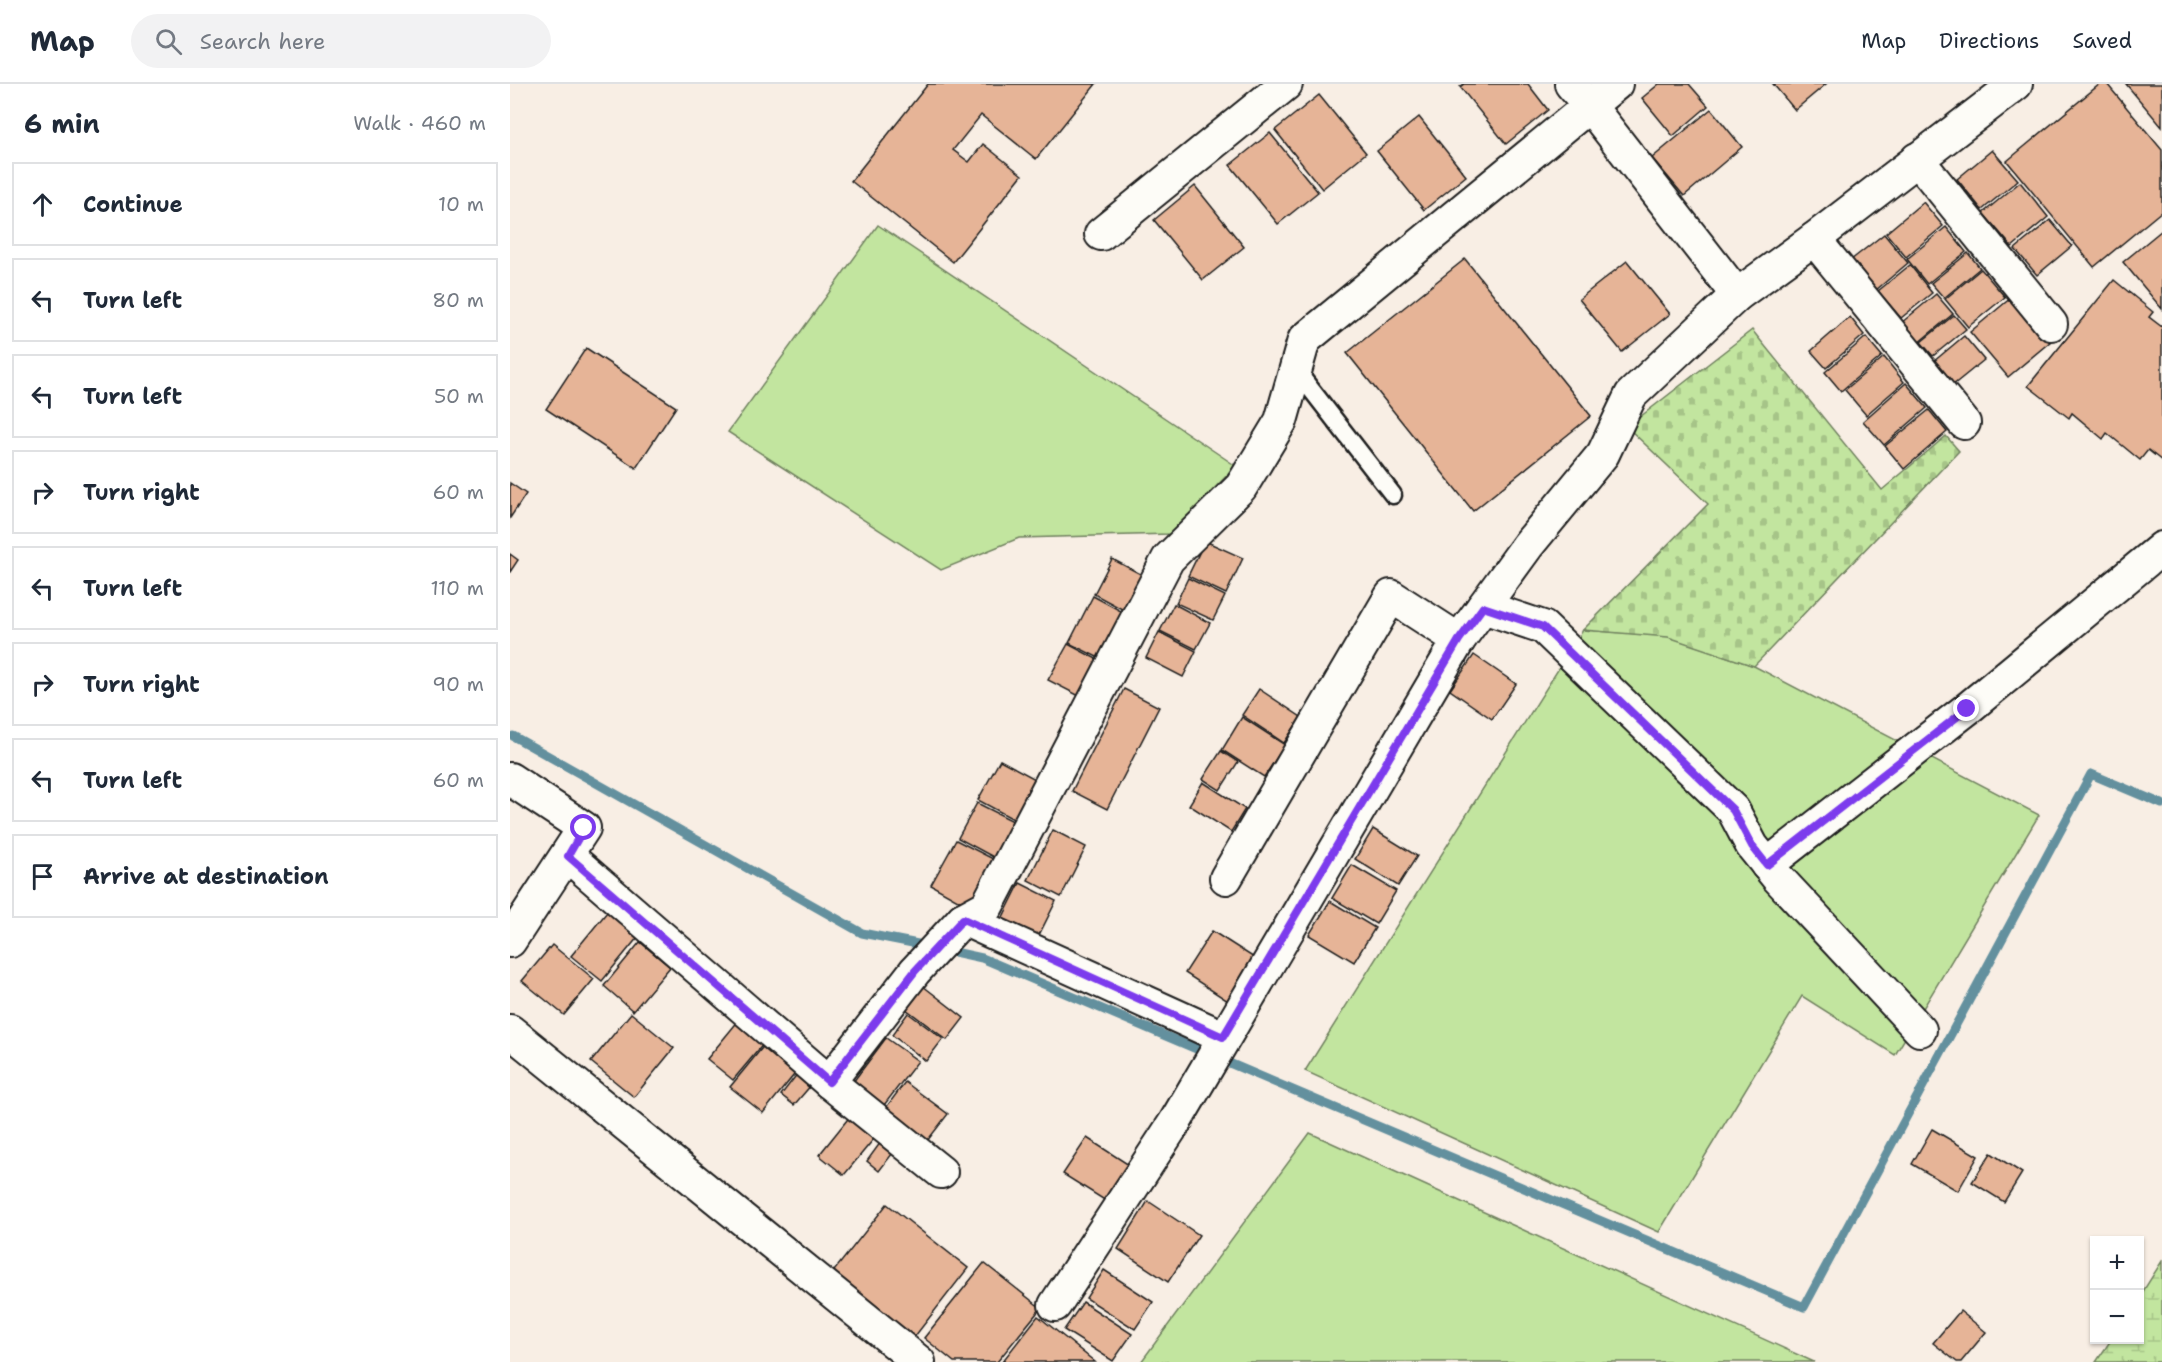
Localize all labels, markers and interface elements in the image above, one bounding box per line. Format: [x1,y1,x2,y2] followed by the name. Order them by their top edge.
[131,14,551,68] search box
[30,22,95,60] text: Map
[152,25,185,58] icon: search
[200,27,325,56] text: Search here
[1861,27,1906,55] text: Map
[1939,27,2039,55] text: Directions
[2072,27,2132,55] text: Saved
[24,106,100,141] text: 6 min
[353,110,486,136] text: Walk · 460 m
[26,188,59,221] icon: ahead
[83,190,183,219] text: Continue
[438,191,484,217] text: 10 m
[26,284,59,317] icon: left
[83,286,182,315] text: Turn left
[432,287,484,313] text: 80 m
[26,380,59,413] icon: left
[83,382,182,411] text: Turn left
[434,383,484,409] text: 50 m
[26,476,59,509] icon: right
[83,478,200,507] text: Turn right
[432,479,484,505] text: 60 m
[26,572,59,605] icon: left
[83,574,182,603] text: Turn left
[430,575,484,601] text: 110 m
[26,668,59,701] icon: right
[83,670,200,699] text: Turn right
[432,671,484,697] text: 90 m
[1953,695,1979,721] route end
[26,764,59,797] icon: left
[83,766,182,795] text: Turn left
[432,767,484,793] text: 60 m
[570,814,596,840] route start
[26,860,59,893] icon: arrive
[83,862,329,891] text: Arrive at destination
[2090,1236,2144,1344] map controls
[2090,1236,2144,1290] button: +
[2090,1290,2144,1344] button: −

